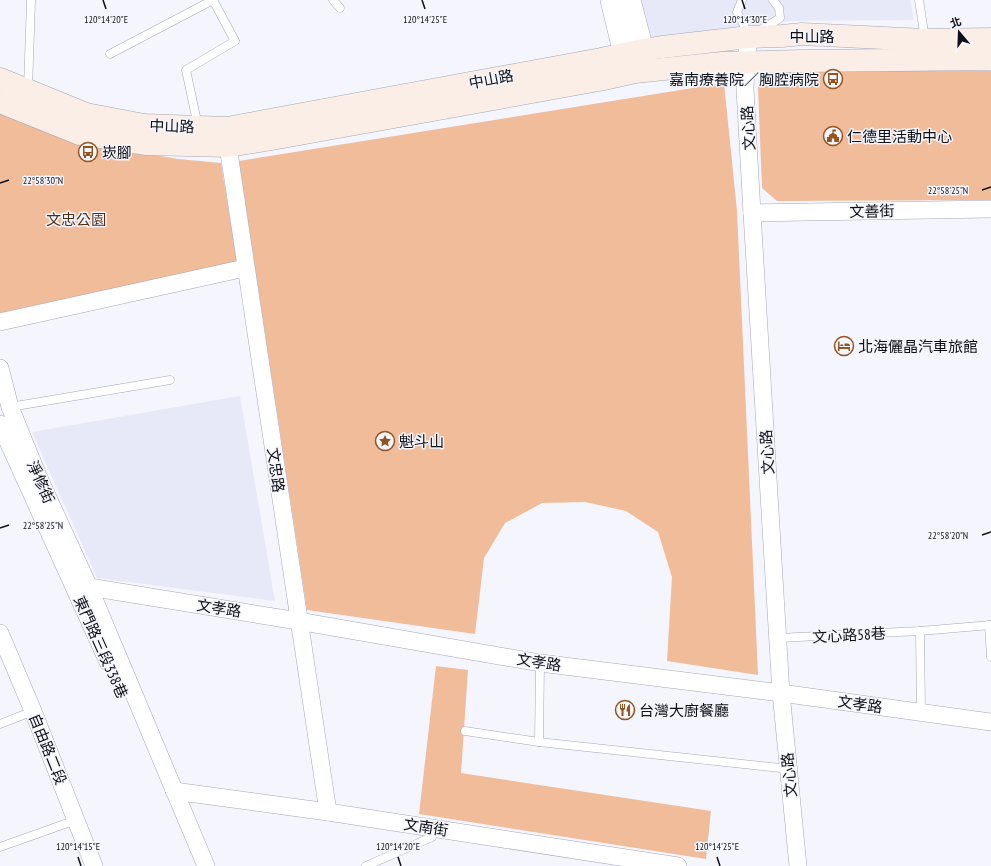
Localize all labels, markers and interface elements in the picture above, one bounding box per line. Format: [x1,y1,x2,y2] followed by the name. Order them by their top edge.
[939,12,979,52] north arrow
[84,13,128,26] text: 120°14'20"E
[403,13,447,26] text: 120°14'25"E
[723,13,767,26] text: 120°14'30"E
[948,14,963,31] text: 北
[789,27,835,46] street label: 中山路
[467,65,515,93] street label: 中山路
[822,68,844,90] bus stop icon: 嘉南療養院／胸腔病院
[669,70,819,89] place label: 嘉南療養院／胸腔病院
[737,105,759,151] street label: 文心路
[149,116,195,136] street label: 中山路
[822,125,844,147] public building icon: 仁德里活動中心
[847,127,952,146] place label: 仁德里活動中心
[77,141,99,163] bus stop icon: 崁腳
[102,143,132,162] place label: 崁腳
[23,174,63,187] text: 22°58'30"N
[928,184,968,197] text: 22°58'25"N
[849,201,895,221] street label: 文善街
[46,210,106,229] park label: 文忠公園
[833,335,855,357] hotel icon: 北海儷晶汽車旅館
[858,337,978,356] place label: 北海儷晶汽車旅館
[756,429,778,475] street label: 文心路
[374,430,396,452] place icon: 魁斗山
[399,432,444,451] place label: 魁斗山
[263,446,289,494] street label: 文忠路
[23,458,59,506] street label: 淨修街
[23,519,63,532] text: 22°58'25"N
[928,529,968,542] text: 22°58'20"N
[70,593,132,701] street label: 東門路三段338巷
[195,595,243,621] street label: 文孝路
[812,624,886,646] street label: 文心路58巷
[515,649,563,675] street label: 文孝路
[836,691,884,717] street label: 文孝路
[614,699,636,721] restaurant icon: 台灣大廚餐廳
[639,701,729,720] place label: 台灣大廚餐廳
[25,711,71,787] street label: 自由路二段
[778,752,800,798] street label: 文心路
[402,814,450,840] street label: 文南街
[56,840,100,853] text: 120°14'15"E
[376,840,420,853] text: 120°14'20"E
[695,840,739,853] text: 120°14'25"E

